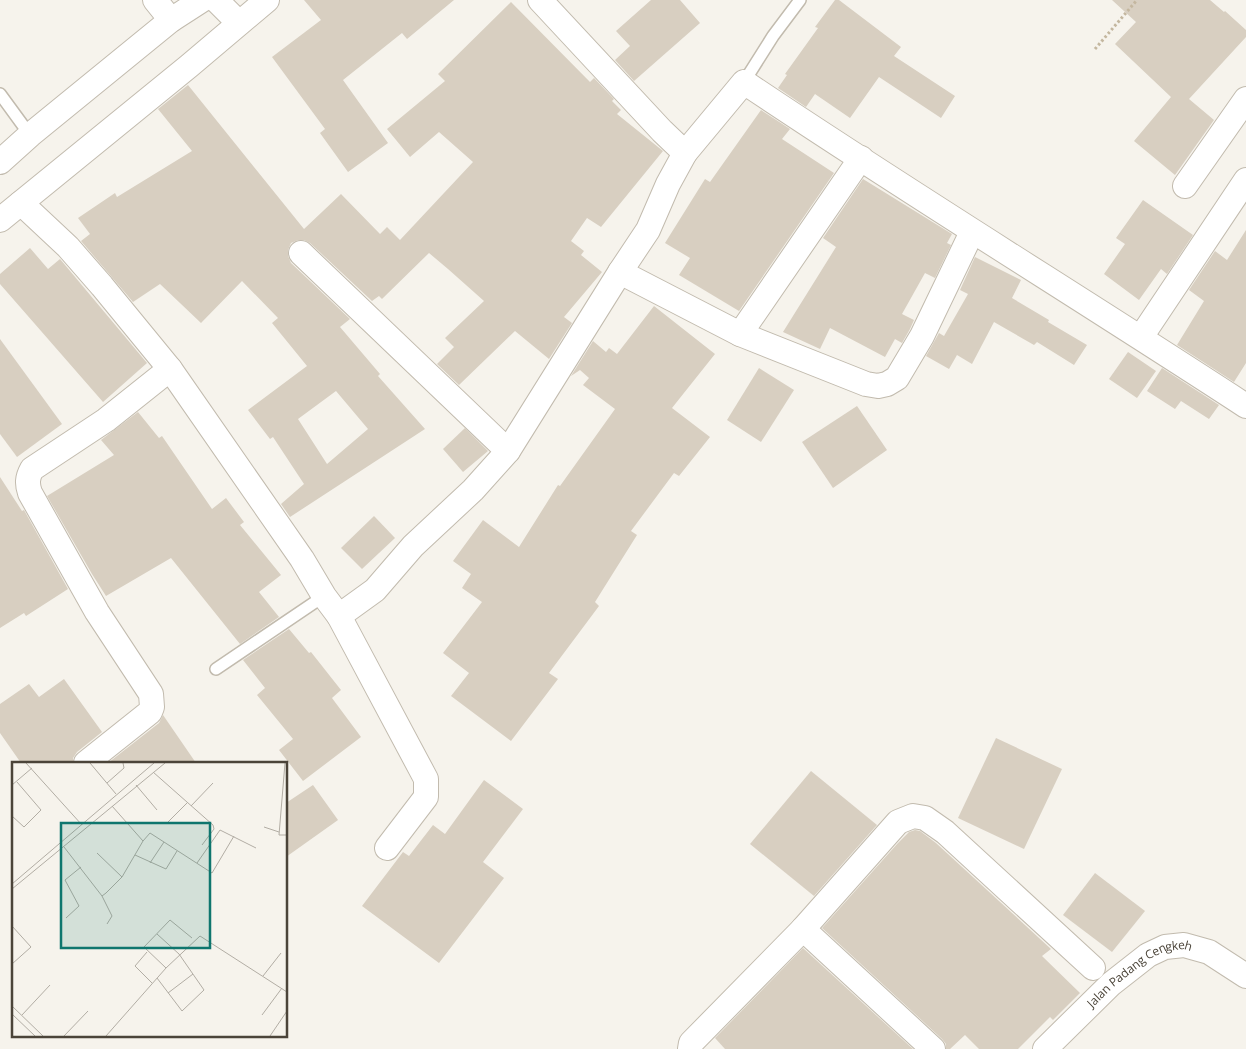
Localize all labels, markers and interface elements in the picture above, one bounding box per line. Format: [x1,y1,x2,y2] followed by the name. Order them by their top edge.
[12,762,288,1036] inset map
[1082,936,1194,1012] street label: Jalan Padang Cengkeh

